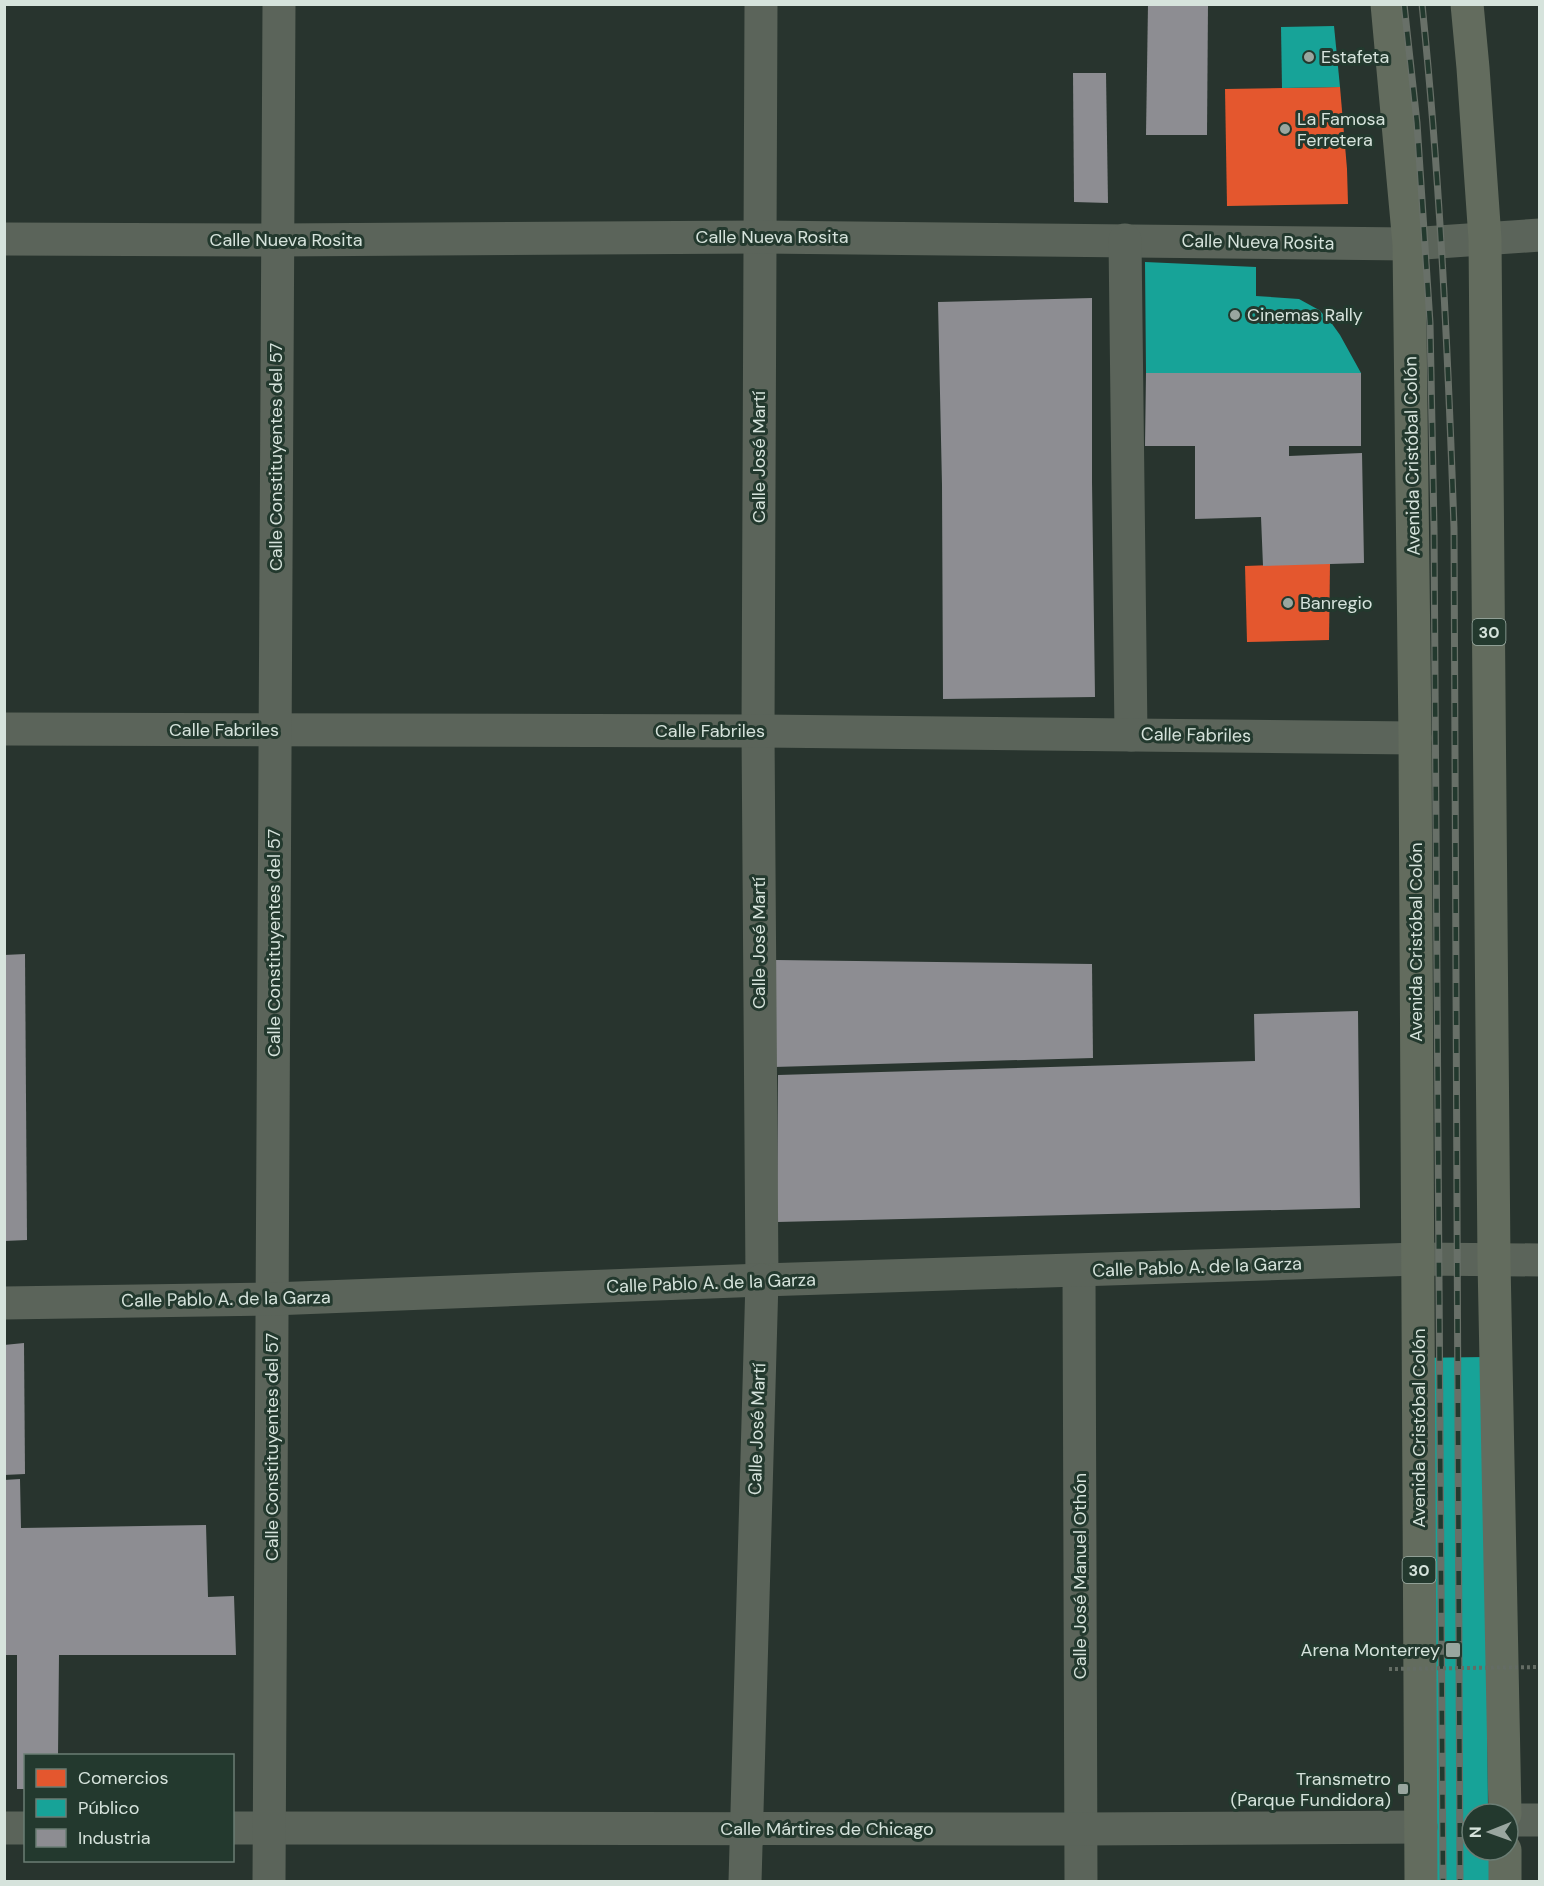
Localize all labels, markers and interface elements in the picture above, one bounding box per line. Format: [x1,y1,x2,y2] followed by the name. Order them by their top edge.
[1321,45,1389,69] place label: Estafeta
[1302,50,1316,64] marker: Estafeta
[1297,107,1385,152] place label: La Famosa Ferretera
[1278,122,1292,136] marker: La Famosa Ferretera
[696,225,849,249] street label: Calle Nueva Rosita
[210,228,363,252] street label: Calle Nueva Rosita
[1181,229,1335,255] street label: Calle Nueva Rosita
[1247,303,1363,327] place label: Cinemas Rally
[1228,308,1242,322] marker: Cinemas Rally
[264,343,288,571] street label: Calle Constituyentes del 57
[1398,356,1426,556] street label: Avenida Cristóbal Colón
[747,391,771,523] street label: Calle José Martí
[1300,591,1373,615] place label: Banregio
[1281,596,1295,610] marker: Banregio
[1472,619,1506,645] road number: 30
[169,718,279,742] street label: Calle Fabriles
[655,719,765,743] street label: Calle Fabriles
[1141,722,1251,748] street label: Calle Fabriles
[262,829,286,1057] street label: Calle Constituyentes del 57
[1404,842,1428,1042] street label: Avenida Cristóbal Colón
[747,877,771,1009] street label: Calle José Martí
[1092,1251,1302,1283] street label: Calle Pablo A. de la Garza
[606,1267,816,1299] street label: Calle Pablo A. de la Garza
[121,1285,331,1313] street label: Calle Pablo A. de la Garza
[1407,1328,1431,1528] street label: Avenida Cristóbal Colón
[260,1333,284,1561] street label: Calle Constituyentes del 57
[743,1363,771,1495] street label: Calle José Martí
[1068,1473,1092,1679] street label: Calle José Manuel Othón
[1402,1557,1436,1583] road number: 30
[1301,1638,1440,1662] place label: Arena Monterrey
[1444,1641,1462,1659] marker: Arena Monterrey
[24,1754,234,1862] legend
[78,1766,169,1790] text: Comercios
[1231,1767,1391,1812] place label: Transmetro (Parque Fundidora)
[1396,1782,1410,1796] marker: Transmetro (Parque Fundidora)
[78,1796,139,1820] text: Público
[1460,1802,1520,1862] north arrow
[720,1817,934,1841] street label: Calle Mártires de Chicago
[78,1826,151,1850] text: Industria
[1465,1826,1486,1838] text: N

